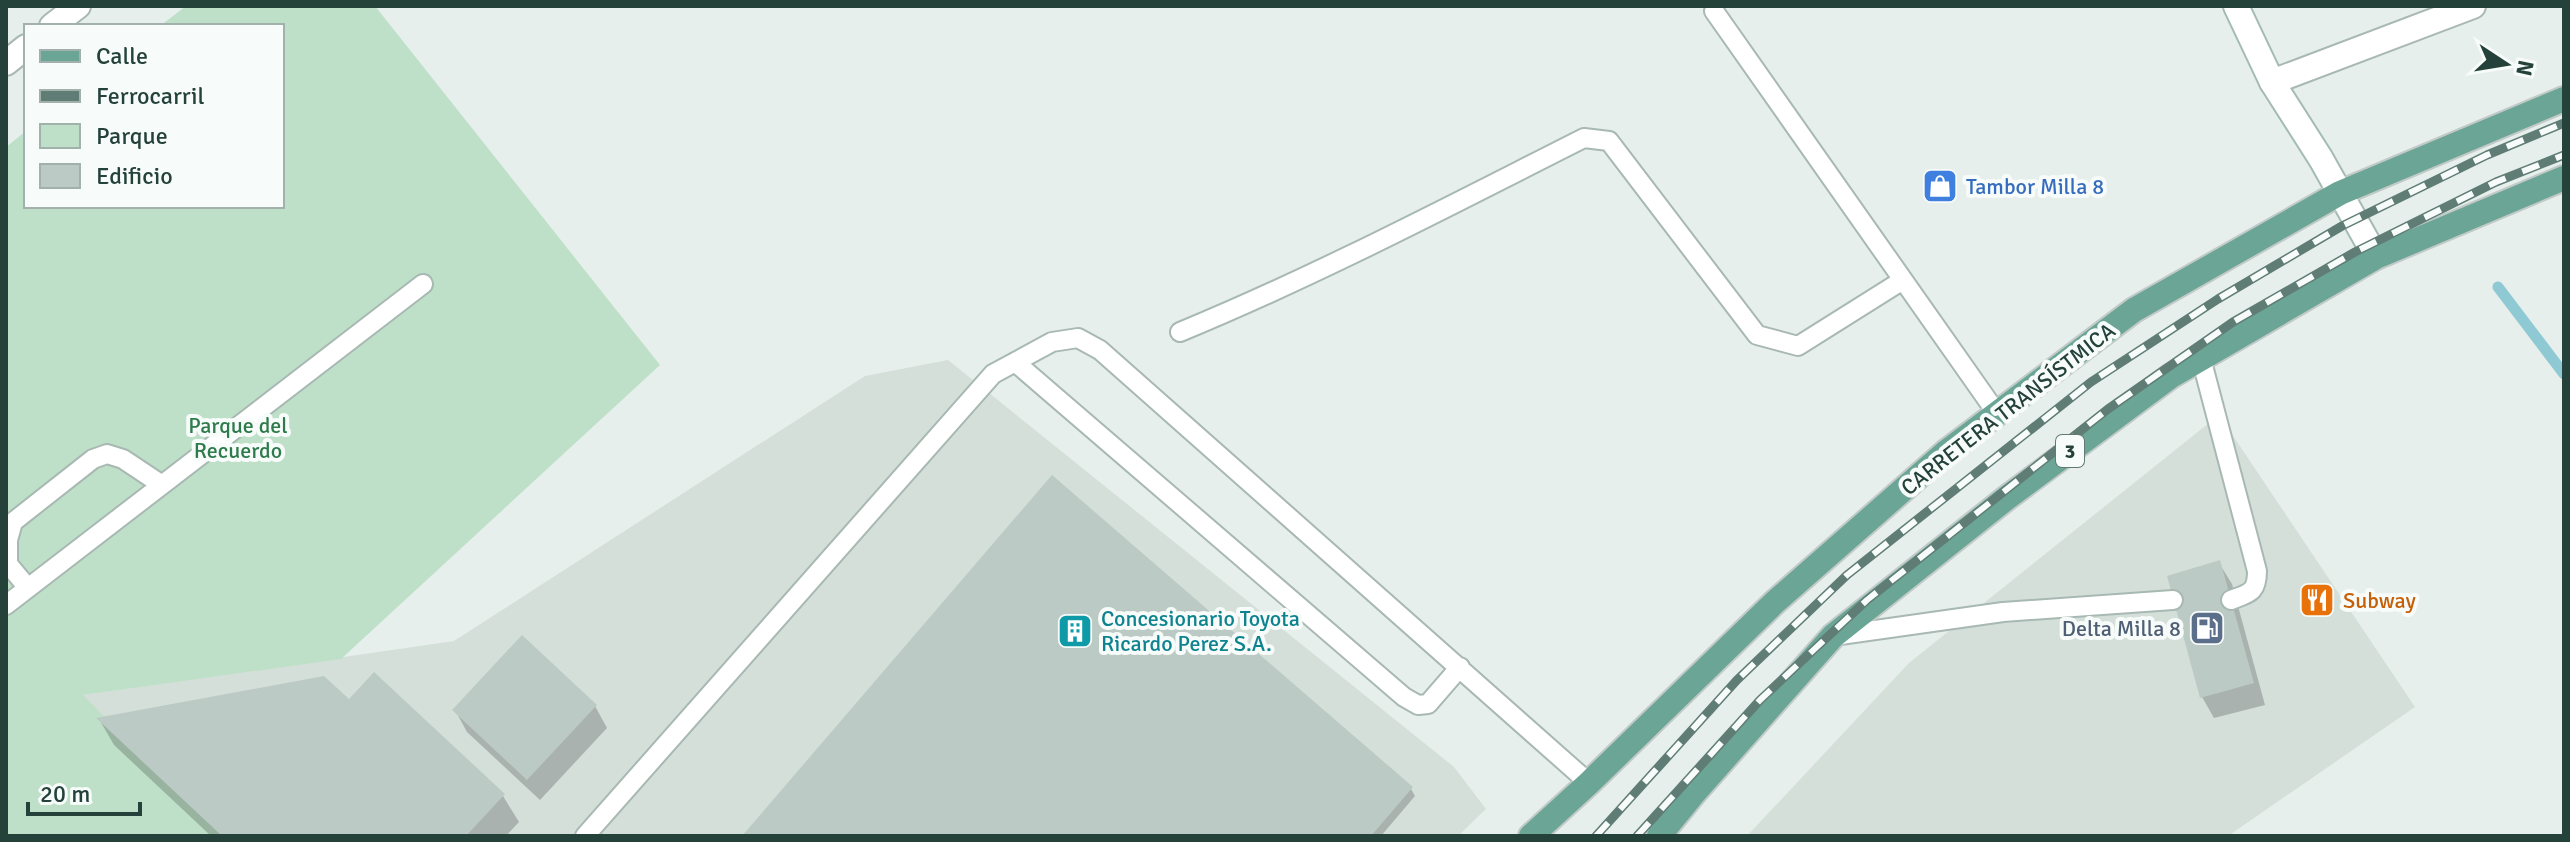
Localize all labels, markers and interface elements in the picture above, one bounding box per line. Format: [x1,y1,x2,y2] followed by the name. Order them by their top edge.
[24,24,284,208] legend
[2466,24,2546,104] north arrow
[96,41,148,71] text: Calle
[2510,58,2540,78] text: N
[96,81,205,111] text: Ferrocarril
[96,121,168,151] text: Parque
[96,161,173,191] text: Edificio
[1921,167,1959,205] shop icon: Tambor Milla 8
[1966,173,2104,200] place label: Tambor Milla 8
[1895,317,2121,501] street label: CARRETERA TRANSÍSTMICA
[188,412,288,464] park label: Parque del Recuerdo
[2056,435,2084,467] road number: 3
[2298,581,2336,619] restaurant icon: Subway
[2343,587,2416,614] place label: Subway
[1101,605,1300,657] place label: Concesionario Toyota Ricardo Perez S.A.
[2188,609,2226,647] fuel station icon: Delta Milla 8
[1056,612,1094,650] building icon: Concesionario Toyota Ricardo Perez S.A.
[2062,615,2181,642] place label: Delta Milla 8
[28,766,140,816] scale bar
[40,779,90,809] text: 20 m

